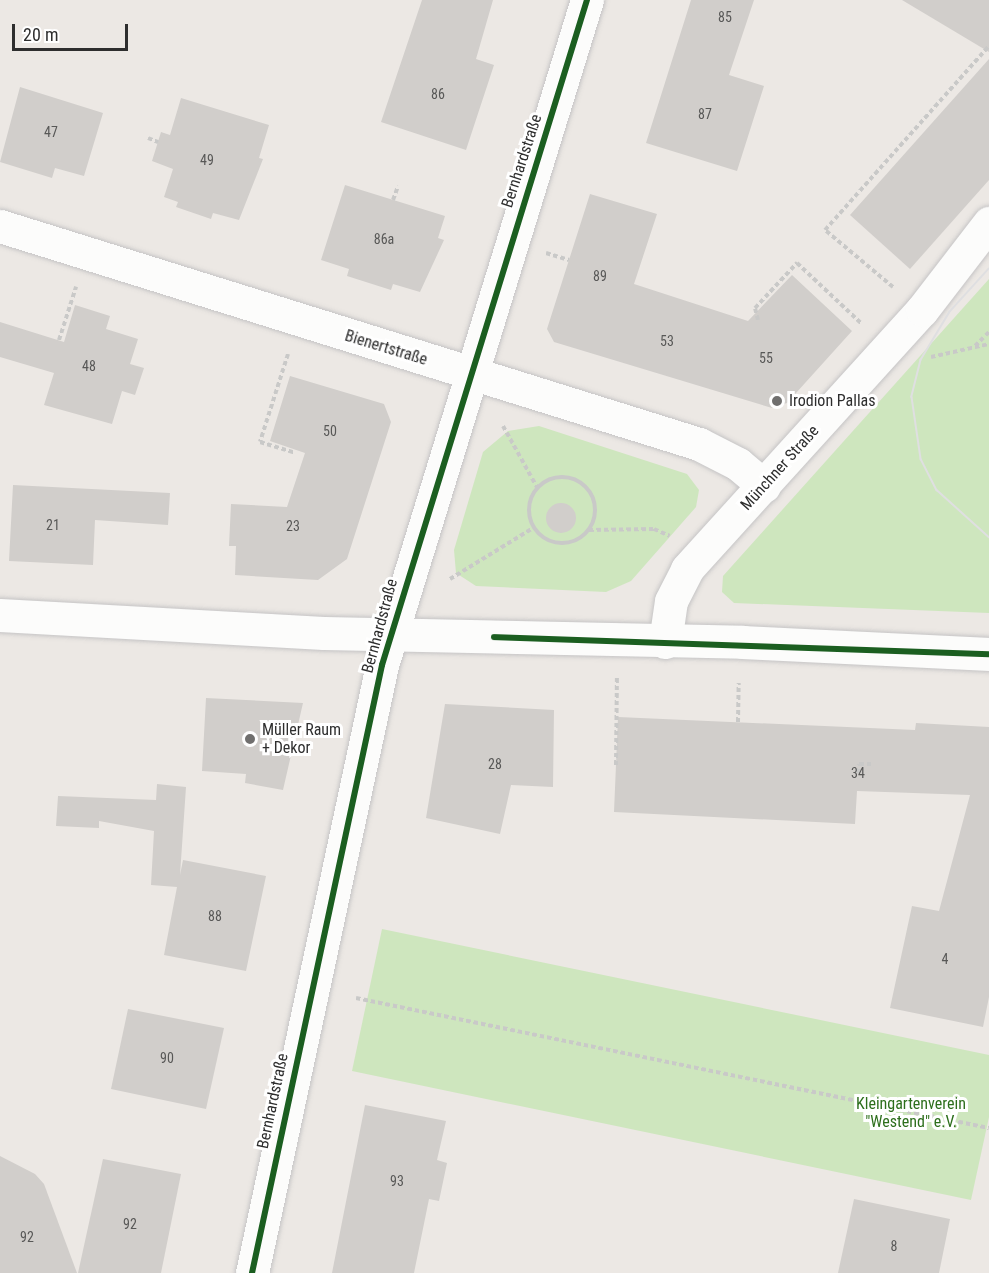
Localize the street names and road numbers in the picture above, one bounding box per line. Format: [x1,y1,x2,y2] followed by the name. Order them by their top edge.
[498,112,546,210] street label: Bernhardstraße
[342,326,430,370] street label: Bienertstraße
[737,422,823,514] street label: Münchner Straße
[358,577,402,675] street label: Bernhardstraße
[254,1052,292,1150] street label: Bernhardstraße

